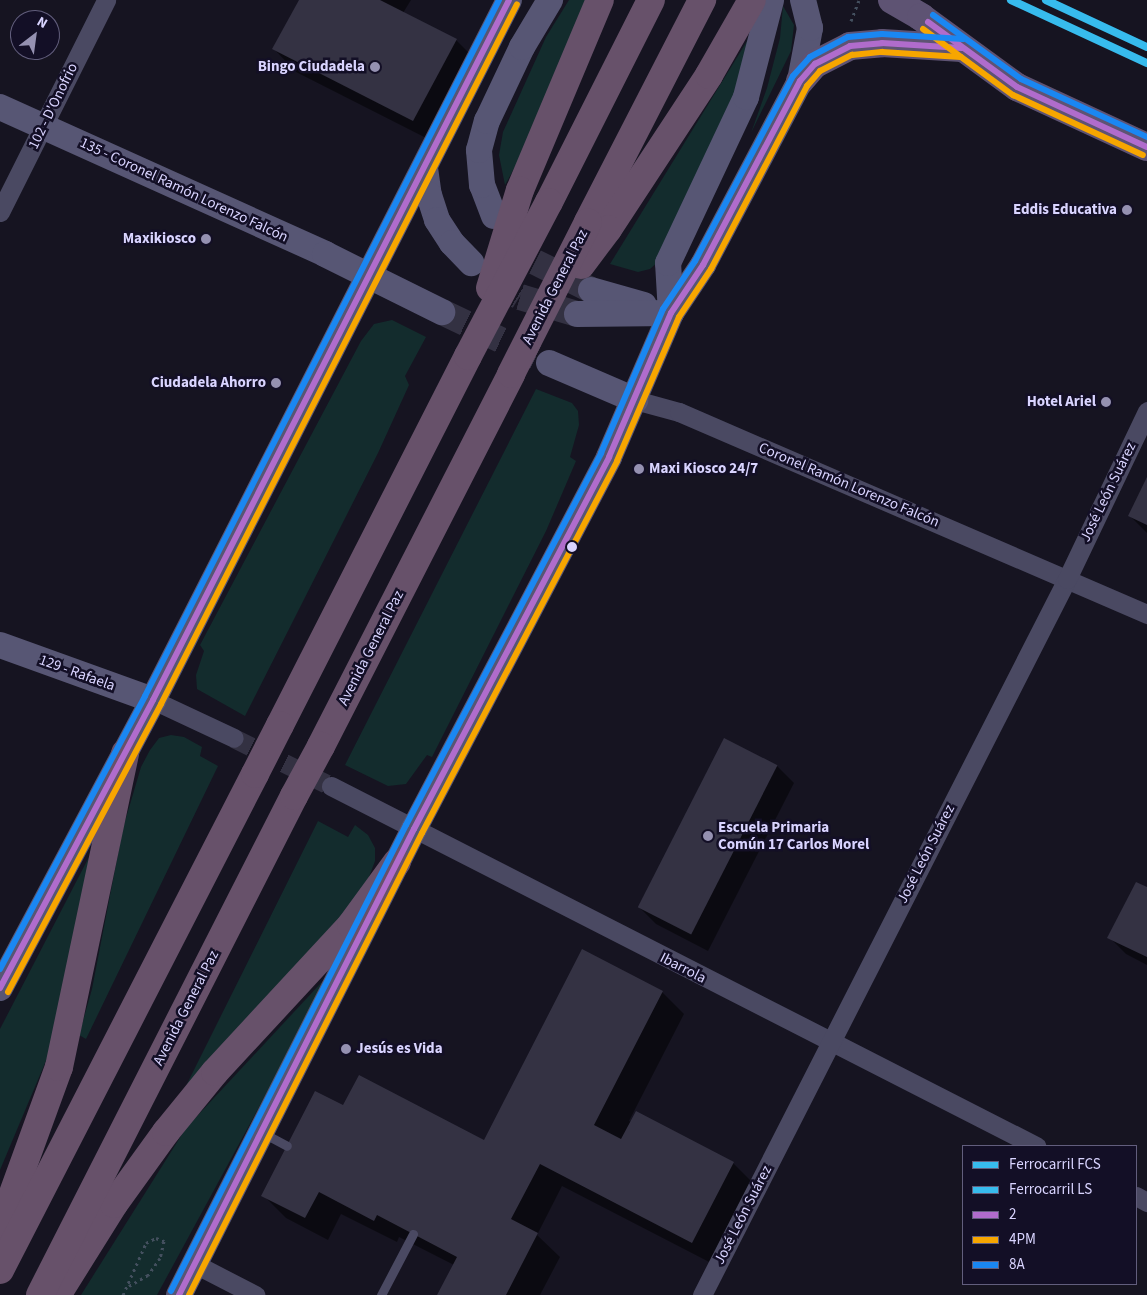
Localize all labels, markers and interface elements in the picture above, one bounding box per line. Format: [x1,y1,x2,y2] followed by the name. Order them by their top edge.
[10,10,60,60] north arrow
[33,12,51,34] text: N
[258,58,365,76] place label: Bingo Ciudadela
[24,60,82,152] street label: 102 - D'Onofrio
[369,61,381,73] marker: Bingo Ciudadela
[77,134,291,246] street label: 135 - Coronel Ramón Lorenzo Falcón
[1013,201,1117,219] place label: Eddis Educativa
[1121,204,1133,216] marker: Eddis Educativa
[518,227,592,347] street label: Avenida General Paz
[123,230,196,248] place label: Maxikiosco
[200,233,212,245] marker: Maxikiosco
[151,374,266,392] place label: Ciudadela Ahorro
[270,377,282,389] marker: Ciudadela Ahorro
[1027,393,1096,411] place label: Hotel Ariel
[1100,396,1112,408] marker: Hotel Ariel
[756,439,942,531] street label: Coronel Ramón Lorenzo Falcón
[1076,439,1140,545] street label: José León Suárez
[649,460,758,478] place label: Maxi Kiosco 24/7
[633,463,645,475] marker: Maxi Kiosco 24/7
[567,542,577,552] unlabelled marker
[334,588,408,708] street label: Avenida General Paz
[37,651,117,695] street label: 129 - Rafaela
[893,802,959,906] street label: José León Suárez
[718,818,869,853] place label: Escuela Primaria Común 17 Carlos Morel
[702,830,714,842] marker: Escuela Primaria Común 17 Carlos Morel
[149,948,223,1068] street label: Avenida General Paz
[657,949,709,987] street label: Ibarrola
[356,1040,443,1058] place label: Jesús es Vida
[340,1043,352,1055] marker: Jesús es Vida
[962,1145,1137,1285] legend
[1009,1154,1101,1175] text: Ferrocarril FCS
[710,1163,776,1267] street label: José León Suárez
[1009,1179,1092,1200] text: Ferrocarril LS
[1009,1204,1016,1225] text: 2
[1009,1229,1036,1250] text: 4PM
[1009,1254,1025,1275] text: 8A

